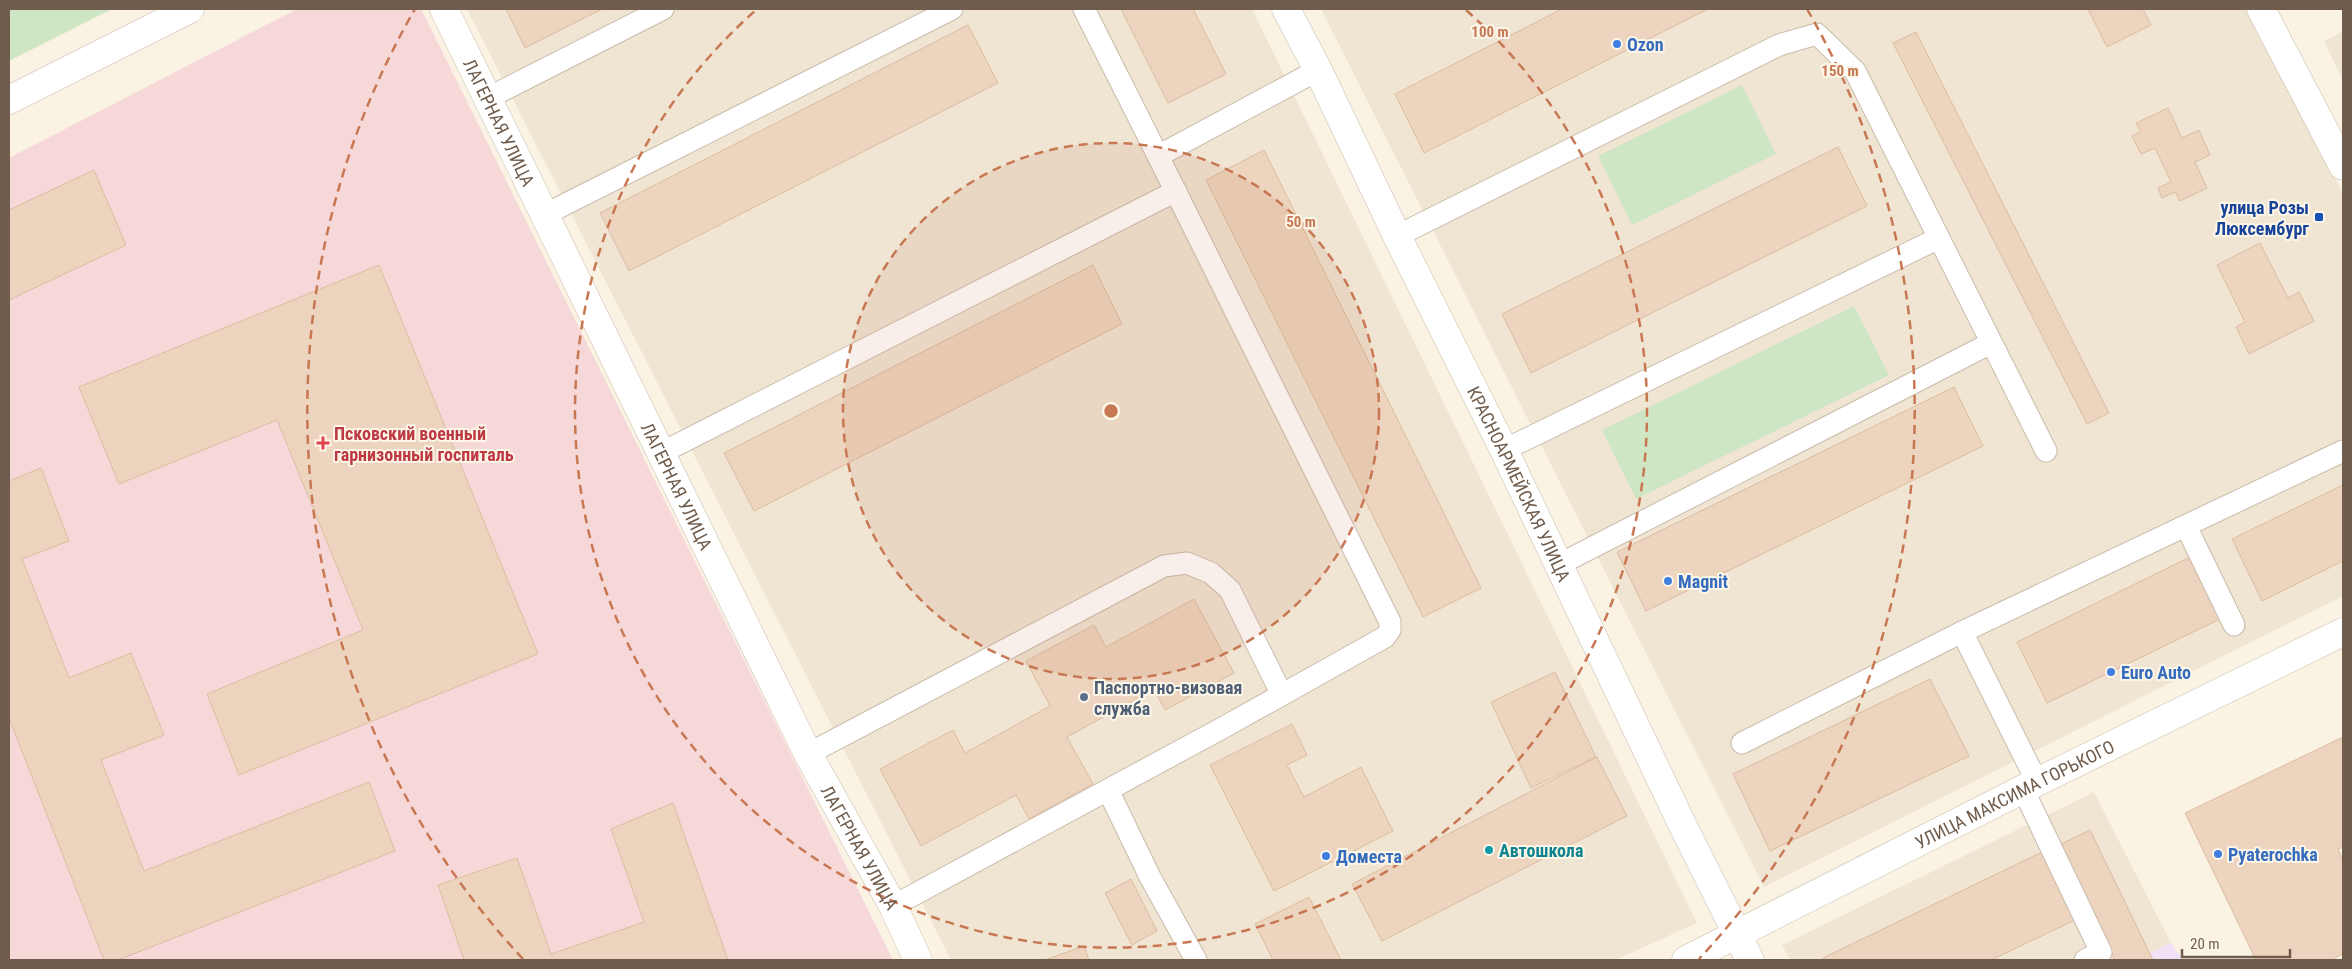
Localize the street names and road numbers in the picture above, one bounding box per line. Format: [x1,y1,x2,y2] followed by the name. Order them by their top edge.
[459,55,540,190] street label: ЛАГЕРНАЯ УЛИЦА
[1463,383,1576,585] street label: КРАСНОАРМЕЙСКАЯ УЛИЦА
[637,419,717,554] street label: ЛАГЕРНАЯ УЛИЦА
[1911,735,2118,853] street label: УЛИЦА МАКСИМА ГОРЬКОГО
[817,781,904,914] street label: ЛАГЕРНАЯ УЛИЦА

